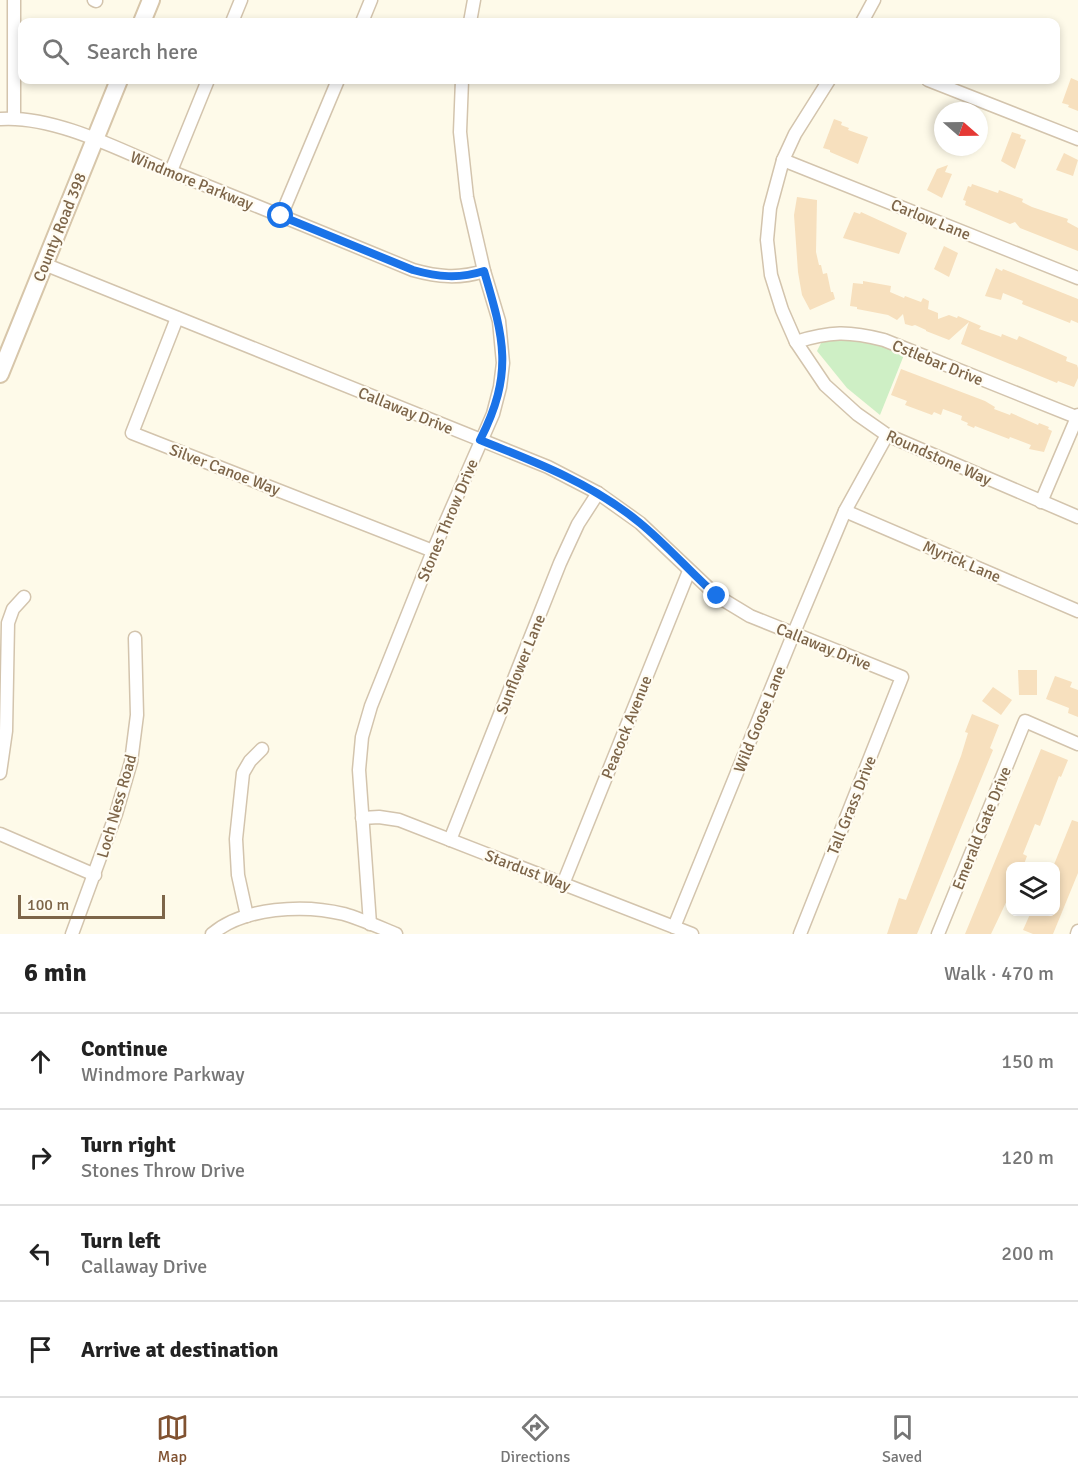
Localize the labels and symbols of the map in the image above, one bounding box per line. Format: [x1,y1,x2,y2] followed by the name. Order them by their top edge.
[934,102,988,156] north arrow
[127,147,257,215] street label: Windmore Parkway
[29,170,91,285] street label: County Road 398
[888,195,973,245] street label: Carlow Lane
[267,202,293,228] route start
[889,336,986,390] street label: Cstlebar Drive
[355,383,456,439] street label: Callaway Drive
[883,426,995,490] street label: Roundstone Way
[166,440,283,500] street label: Silver Canoe Way
[413,456,483,585] street label: Stones Throw Drive
[919,536,1004,587] street label: Myrick Lane
[703,582,729,608] route end
[492,611,550,717] street label: Sunflower Lane
[773,619,874,675] street label: Callaway Drive
[729,663,790,776] street label: Wild Goose Lane
[597,673,657,782] street label: Peacock Avenue
[93,752,141,860] street label: Loch Ness Road
[823,753,881,858] street label: Tall Grass Drive
[948,764,1016,893] street label: Emerald Gate Drive
[482,845,574,897] street label: Stardust Way
[18,892,165,920] scale bar

